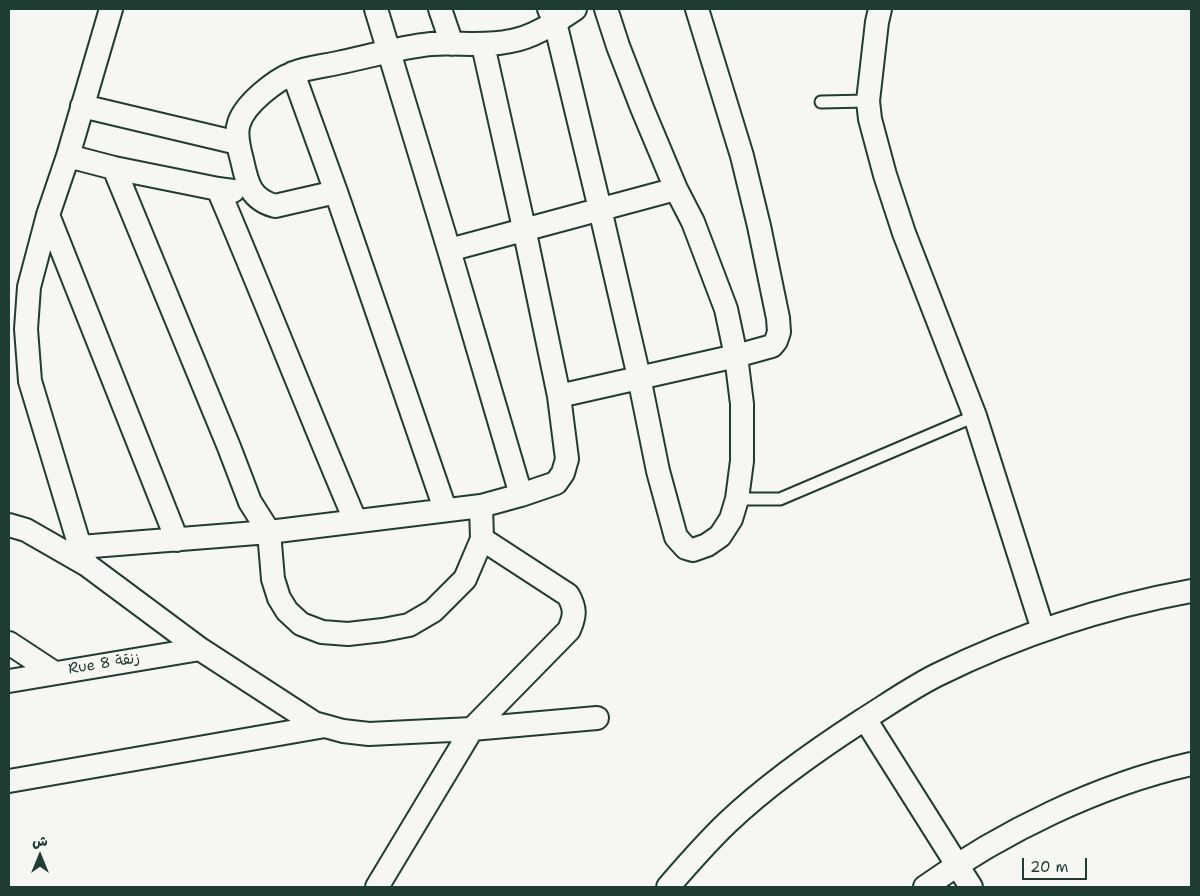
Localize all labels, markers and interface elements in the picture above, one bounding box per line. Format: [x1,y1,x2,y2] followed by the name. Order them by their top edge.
[67,649,141,679] street label: Rue 8 زنقة
[15,831,65,881] north arrow
[32,832,48,850] text: ش
[1025,848,1090,880] scale bar
[1030,857,1069,877] text: 20 m

